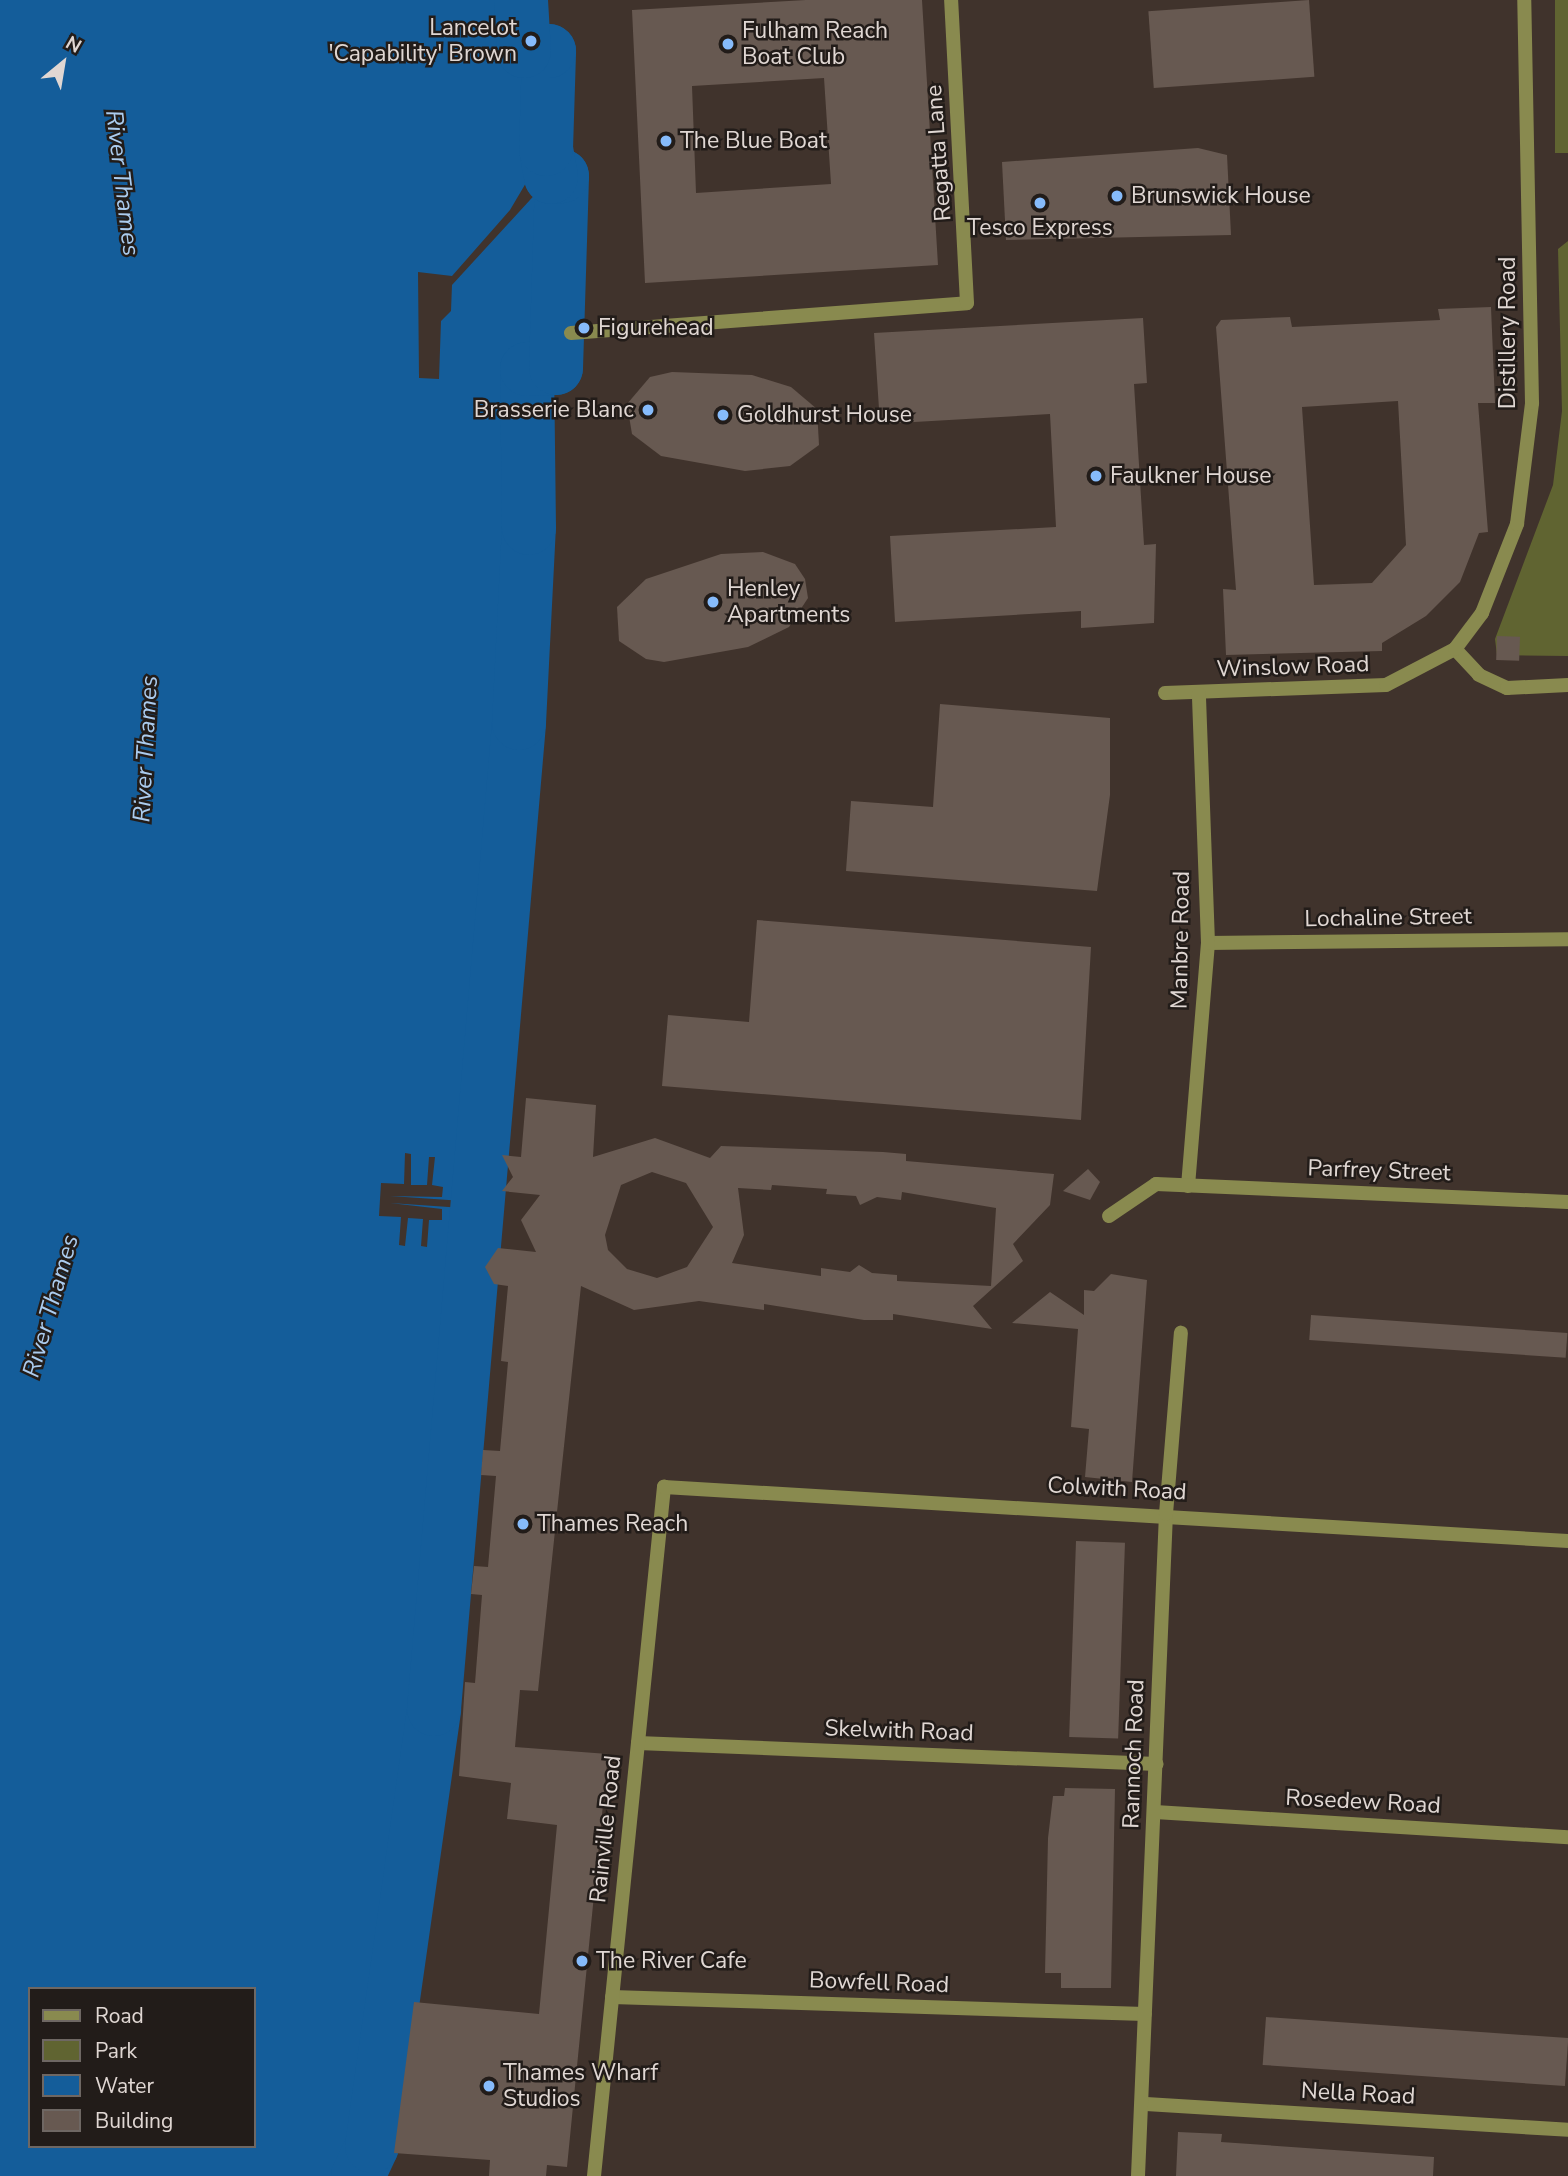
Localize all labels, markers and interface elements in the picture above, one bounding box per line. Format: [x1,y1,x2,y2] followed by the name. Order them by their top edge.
[328,14,517,68] place label: Lancelot 'Capability' Brown
[742,17,888,71] place label: Fulham Reach Boat Club
[28,28,98,98] north arrow
[61,30,86,60] text: N
[523,33,539,49] marker: Lancelot 'Capability' Brown
[720,36,736,52] marker: Fulham Reach Boat Club
[920,84,958,222] street label: Regatta Lane
[99,108,145,258] water label: River Thames
[680,127,827,155] place label: The Blue Boat
[658,133,674,149] marker: The Blue Boat
[1131,182,1311,210] place label: Brunswick House
[1109,188,1125,204] marker: Brunswick House
[1032,195,1048,211] marker: Tesco Express
[967,214,1113,242] place label: Tesco Express
[1494,257,1522,409] street label: Distillery Road
[598,314,714,342] place label: Figurehead
[576,320,592,336] marker: Figurehead
[474,396,634,424] place label: Brasserie Blanc
[737,401,912,429] place label: Goldhurst House
[640,402,656,418] marker: Brasserie Blanc
[715,407,731,423] marker: Goldhurst House
[1110,462,1271,490] place label: Faulkner House
[1088,468,1104,484] marker: Faulkner House
[727,575,850,629] place label: Henley Apartments
[705,594,721,610] marker: Henley Apartments
[1216,651,1370,683] street label: Winslow Road
[128,675,164,823] water label: River Thames
[1166,871,1196,1009] street label: Manbre Road
[1304,903,1472,933] street label: Lochaline Street
[1307,1155,1451,1187] street label: Parfrey Street
[17,1231,85,1381] water label: River Thames
[1047,1472,1187,1506] street label: Colwith Road
[537,1510,688,1538] place label: Thames Reach
[515,1516,531,1532] marker: Thames Reach
[1118,1679,1150,1829] street label: Rannoch Road
[824,1715,974,1747] street label: Skelwith Road
[585,1754,627,1904] street label: Rainville Road
[1285,1784,1441,1820] street label: Rosedew Road
[596,1947,747,1975] place label: The River Cafe
[574,1953,590,1969] marker: The River Cafe
[808,1967,950,1999] street label: Bowfell Road
[28,1987,256,2148] legend
[95,2002,144,2030] text: Road
[95,2037,137,2065] text: Park
[503,2059,658,2113] place label: Thames Wharf Studios
[95,2072,154,2100] text: Water
[1300,2077,1416,2111] street label: Nella Road
[481,2078,497,2094] marker: Thames Wharf Studios
[95,2107,173,2135] text: Building

